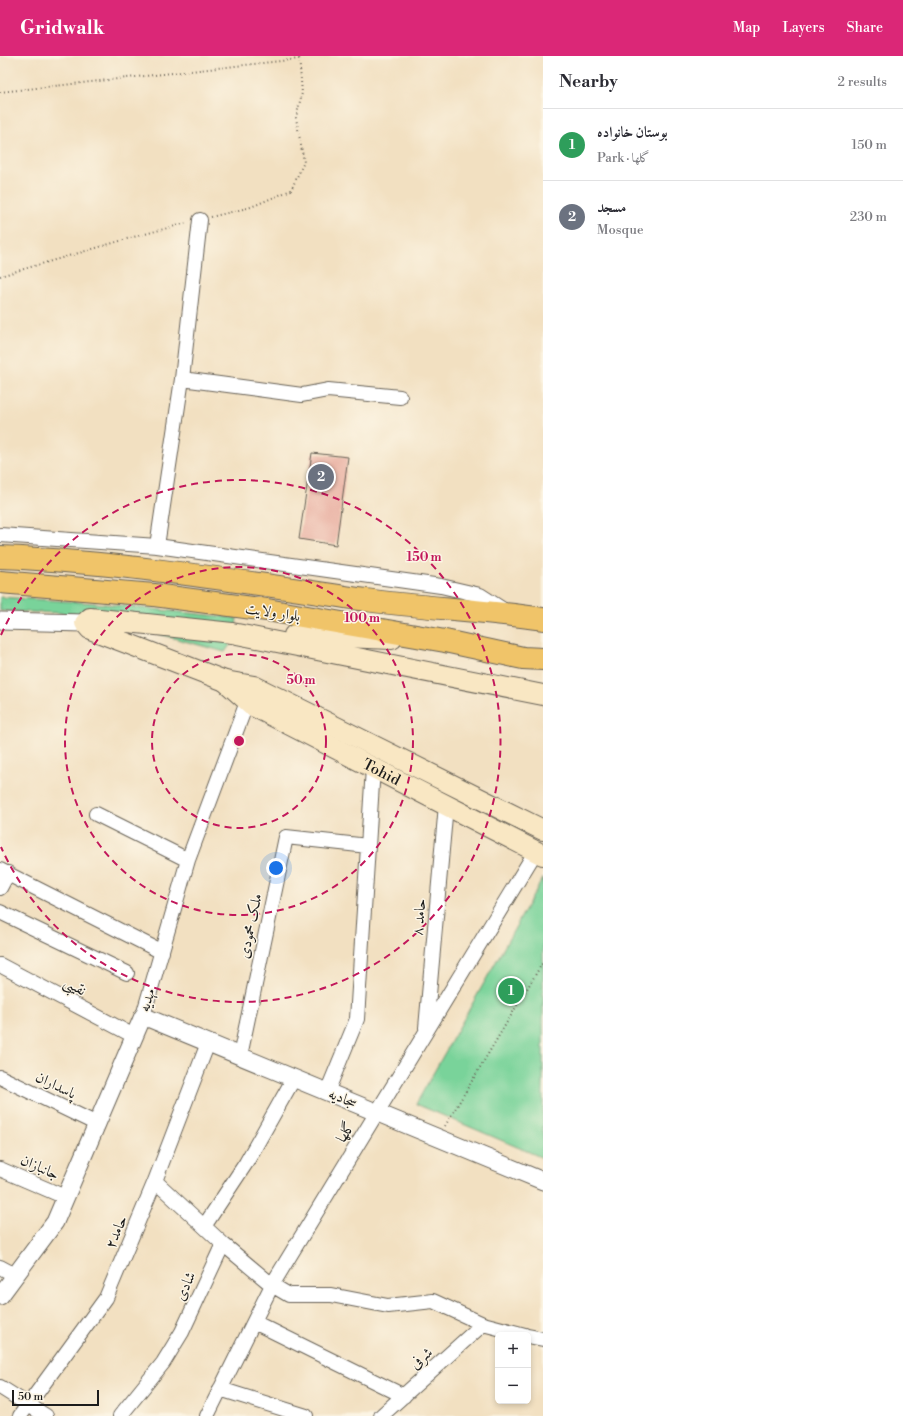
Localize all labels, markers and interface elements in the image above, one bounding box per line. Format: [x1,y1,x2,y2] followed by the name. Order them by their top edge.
[20,16,104,40] text: Gridwalk
[733,19,760,37] text: Map
[782,19,825,37] text: Layers
[847,19,883,37] text: Share
[559,71,618,93] text: Nearby
[838,74,887,90] text: 2 results
[597,123,668,142] text: بوستان خانواده
[569,137,575,153] text: 1
[852,137,887,153] text: 150 m
[597,150,650,166] text: Park · گلها
[597,198,626,217] text: مسجد
[568,209,576,225] text: 2
[850,209,887,225] text: 230 m
[597,222,644,238] text: Mosque
[308,462,334,492] pin: 2
[407,550,441,565] text: 150 m
[244,599,302,626] street label: بلوار ولایت
[344,611,380,626] text: 100 m
[286,673,316,688] text: 50 m
[232,734,246,748] centre of rings
[359,755,404,790] street label: Tohid
[266,858,286,878] your location
[234,892,267,960] street label: ملک محمودی
[408,898,431,936] street label: حامد ۸
[59,973,90,1002] street label: نقیبی
[498,976,524,1006] pin: 1
[135,986,160,1014] street label: مهدیه
[32,1067,80,1105] street label: پاسداران
[326,1084,360,1113] street label: سجادیه
[332,1118,359,1146] street label: گلها
[17,1151,62,1184] street label: جانبازان
[101,1213,132,1252] street label: حامد۲
[170,1269,200,1304] street label: شادی
[495,1332,531,1404] map controls
[495,1332,531,1368] button: +
[406,1343,437,1374] street label: شرفی
[495,1368,531,1404] button: −
[12,1388,99,1407] scale bar
[18,1390,43,1404] text: 50 m

